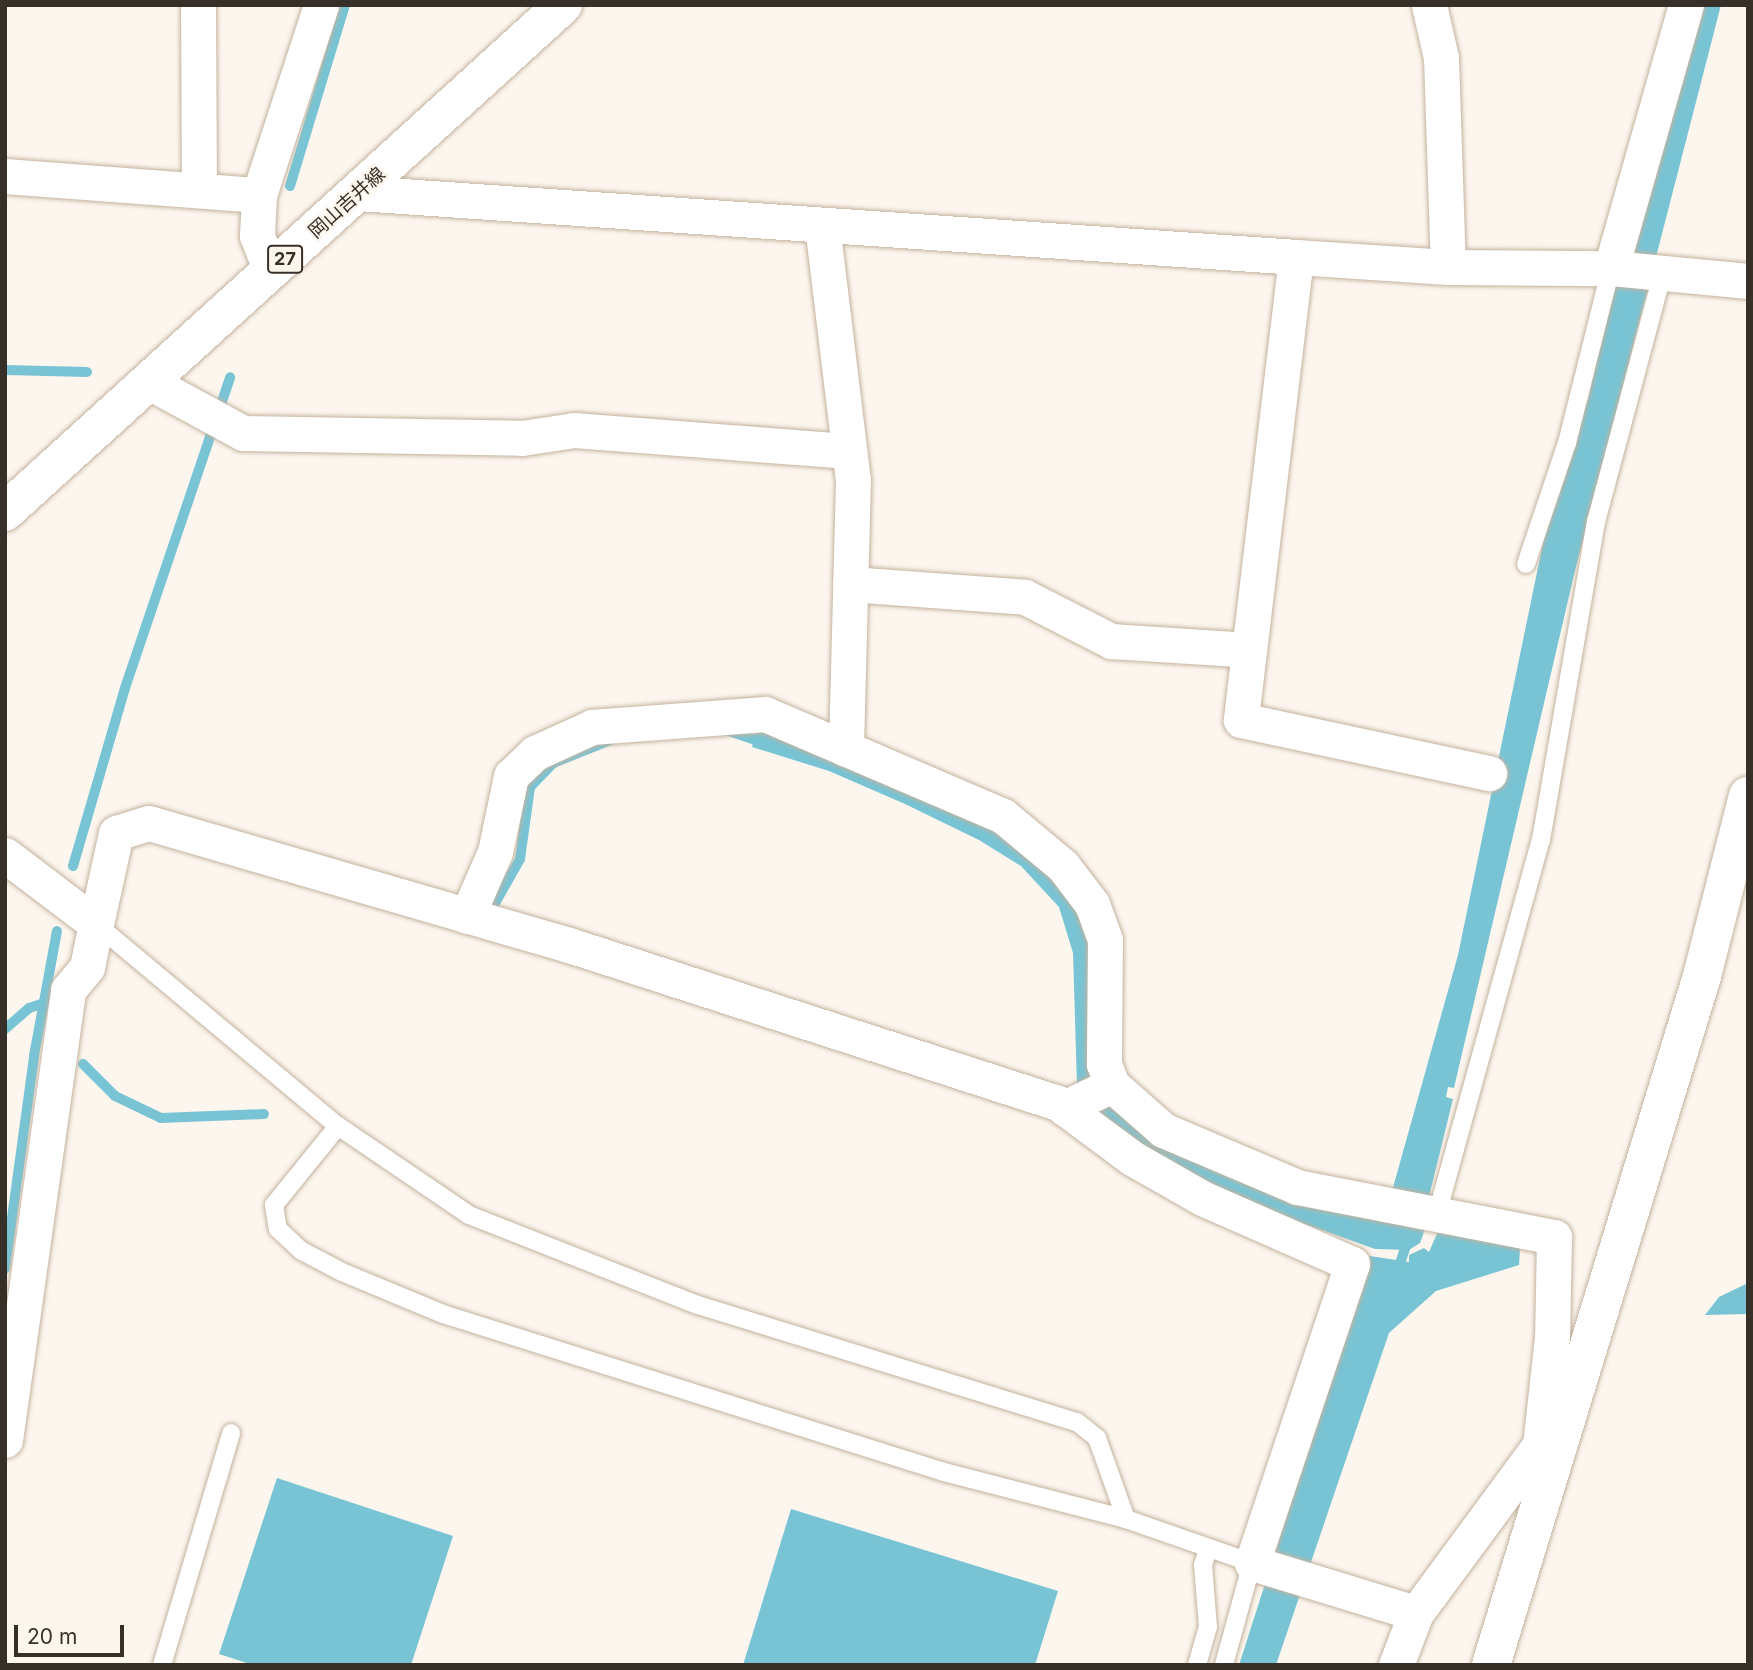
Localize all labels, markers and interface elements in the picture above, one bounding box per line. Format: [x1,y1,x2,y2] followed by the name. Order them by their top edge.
[304,163,390,243] street label: 岡山吉井線
[266,244,304,274] road number: 27
[18,1610,128,1654] scale bar
[27,1624,77,1649] text: 20 m

